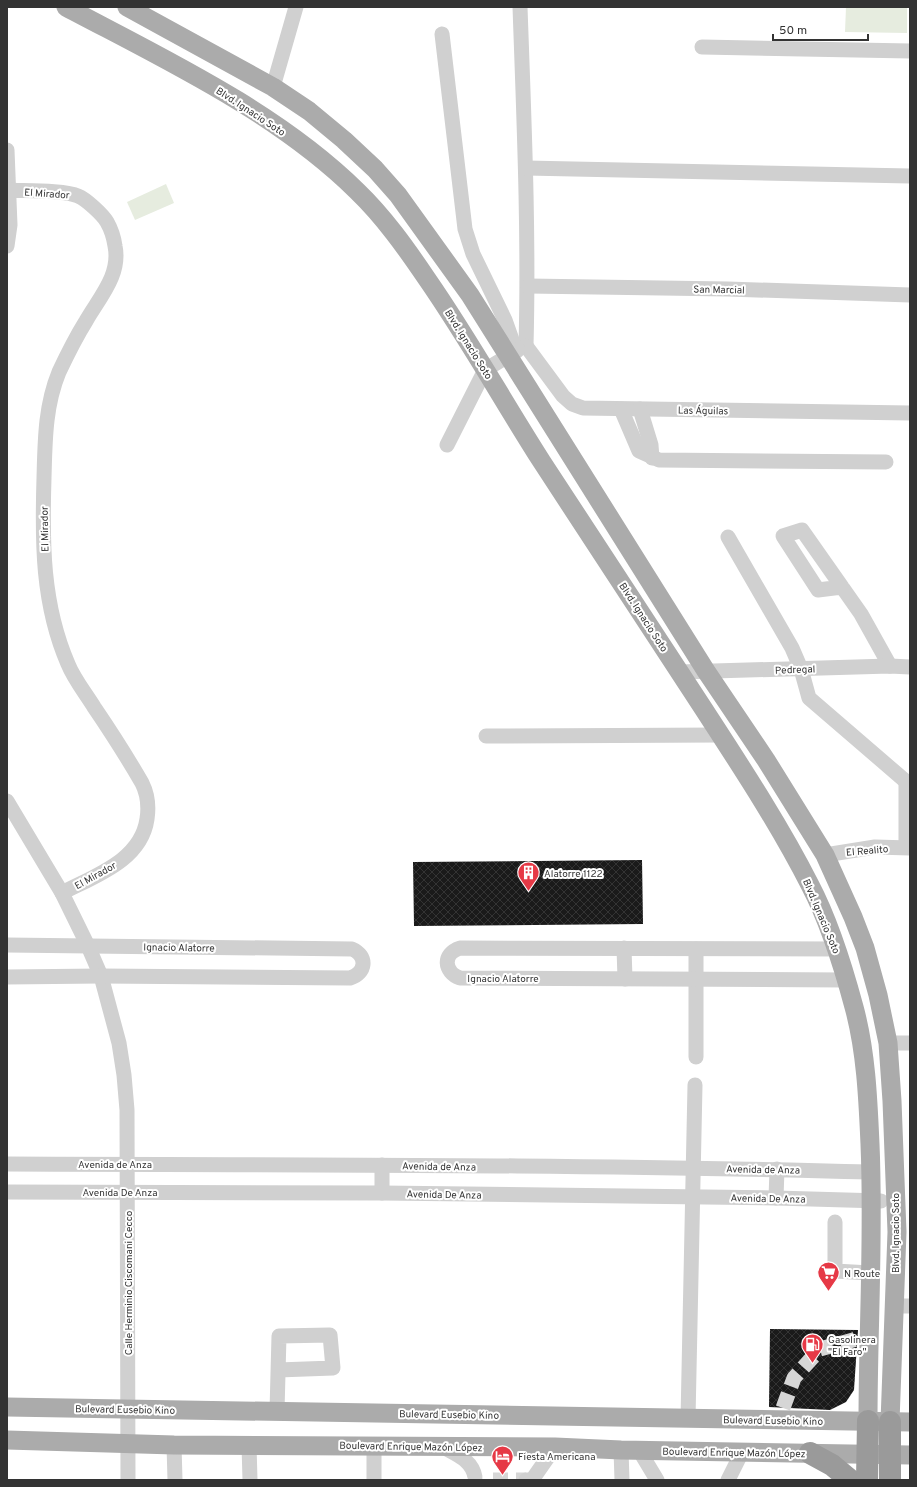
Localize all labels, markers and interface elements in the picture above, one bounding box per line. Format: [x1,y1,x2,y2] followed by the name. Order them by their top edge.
[773,16,868,42] scale bar
[779,23,807,39] text: 50 m
[213,85,288,140] street label: Blvd. Ignacio Soto
[24,186,70,203] street label: El Mirador
[693,284,745,297] street label: San Marcial
[441,307,495,383] street label: Blvd. Ignacio Soto
[678,405,729,418] street label: Las Águilas
[39,506,52,552] street label: El Mirador
[615,581,670,655] street label: Blvd. Ignacio Soto
[775,663,815,678] street label: Pedregal
[845,843,889,860] street label: El Realito
[73,860,119,893] street label: El Mirador
[515,860,541,893] building icon: Alatorre 1122
[544,868,603,881] place label: Alatorre 1122
[799,877,842,956] street label: Blvd. Ignacio Soto
[143,941,215,956] street label: Ignacio Alatorre
[467,973,539,986] street label: Ignacio Alatorre
[78,1159,152,1172] street label: Avenida de Anza
[402,1160,476,1175] street label: Avenida de Anza
[726,1163,800,1178] street label: Avenida de Anza
[82,1187,158,1200] street label: Avenida De Anza
[406,1188,482,1203] street label: Avenida De Anza
[730,1192,806,1207] street label: Avenida De Anza
[890,1193,903,1273] street label: Blvd. Ignacio Soto
[123,1210,136,1355] street label: Calle Herminio Ciscomani Cecco
[815,1260,841,1293] supermarket icon: N Route
[844,1268,880,1281] place label: N Route
[799,1332,825,1365] fuel station icon: Gasolinera "El Faro"
[828,1334,876,1359] place label: Gasolinera "El Faro"
[75,1403,176,1418] street label: Bulevard Eusebio Kino
[399,1408,500,1423] street label: Bulevard Eusebio Kino
[723,1414,824,1429] street label: Bulevard Eusebio Kino
[339,1440,483,1455] street label: Boulevard Enrique Mazón López
[489,1443,515,1476] hotel icon: Fiesta Americana
[662,1446,806,1461] street label: Boulevard Enrique Mazón López
[518,1451,595,1464] place label: Fiesta Americana

